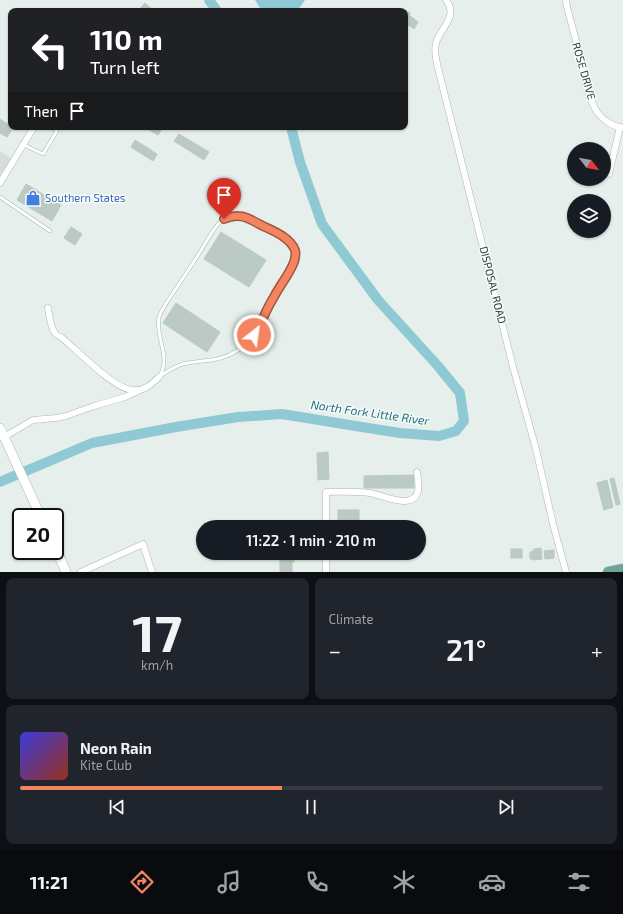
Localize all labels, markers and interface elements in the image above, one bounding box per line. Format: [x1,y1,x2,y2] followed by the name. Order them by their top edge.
[90,22,163,56] text: 110 m
[24,24,76,76] icon: left
[570,41,599,101] street label: ROSE DRIVE
[90,56,160,78] text: Turn left
[66,100,88,122] icon: arrive
[24,102,58,120] text: Then
[567,142,611,186] north arrow
[567,142,611,238] map controls
[207,178,241,219] pin
[213,184,235,206] icon: arrive
[24,189,42,207] shop icon: Southern States
[45,191,126,204] place label: Southern States
[567,194,611,238] button: layers
[478,245,509,325] street label: DISPOSAL ROAD
[233,314,275,356] position arrow
[310,397,431,427] water label: North Fork Little River
[12,508,64,560] speed limit sign: 20
[246,531,376,549] text: 11:22 · 1 min · 210 m
[132,600,182,662] text: 17
[329,611,373,627] text: Climate
[446,631,486,667] text: 21°
[329,637,341,663] text: −
[591,637,603,663] text: +
[141,657,173,673] text: km/h
[80,739,152,757] text: Neon Rain
[80,757,132,773] text: Kite Club
[106,796,128,818] icon: previous
[300,796,322,818] icon: pause
[495,796,517,818] icon: next
[128,868,156,896] icon: directions
[215,868,243,896] icon: music
[303,868,331,896] icon: phone
[390,868,418,896] icon: climate
[478,868,506,896] icon: car
[565,868,593,896] icon: filters
[30,871,68,893] text: 11:21

